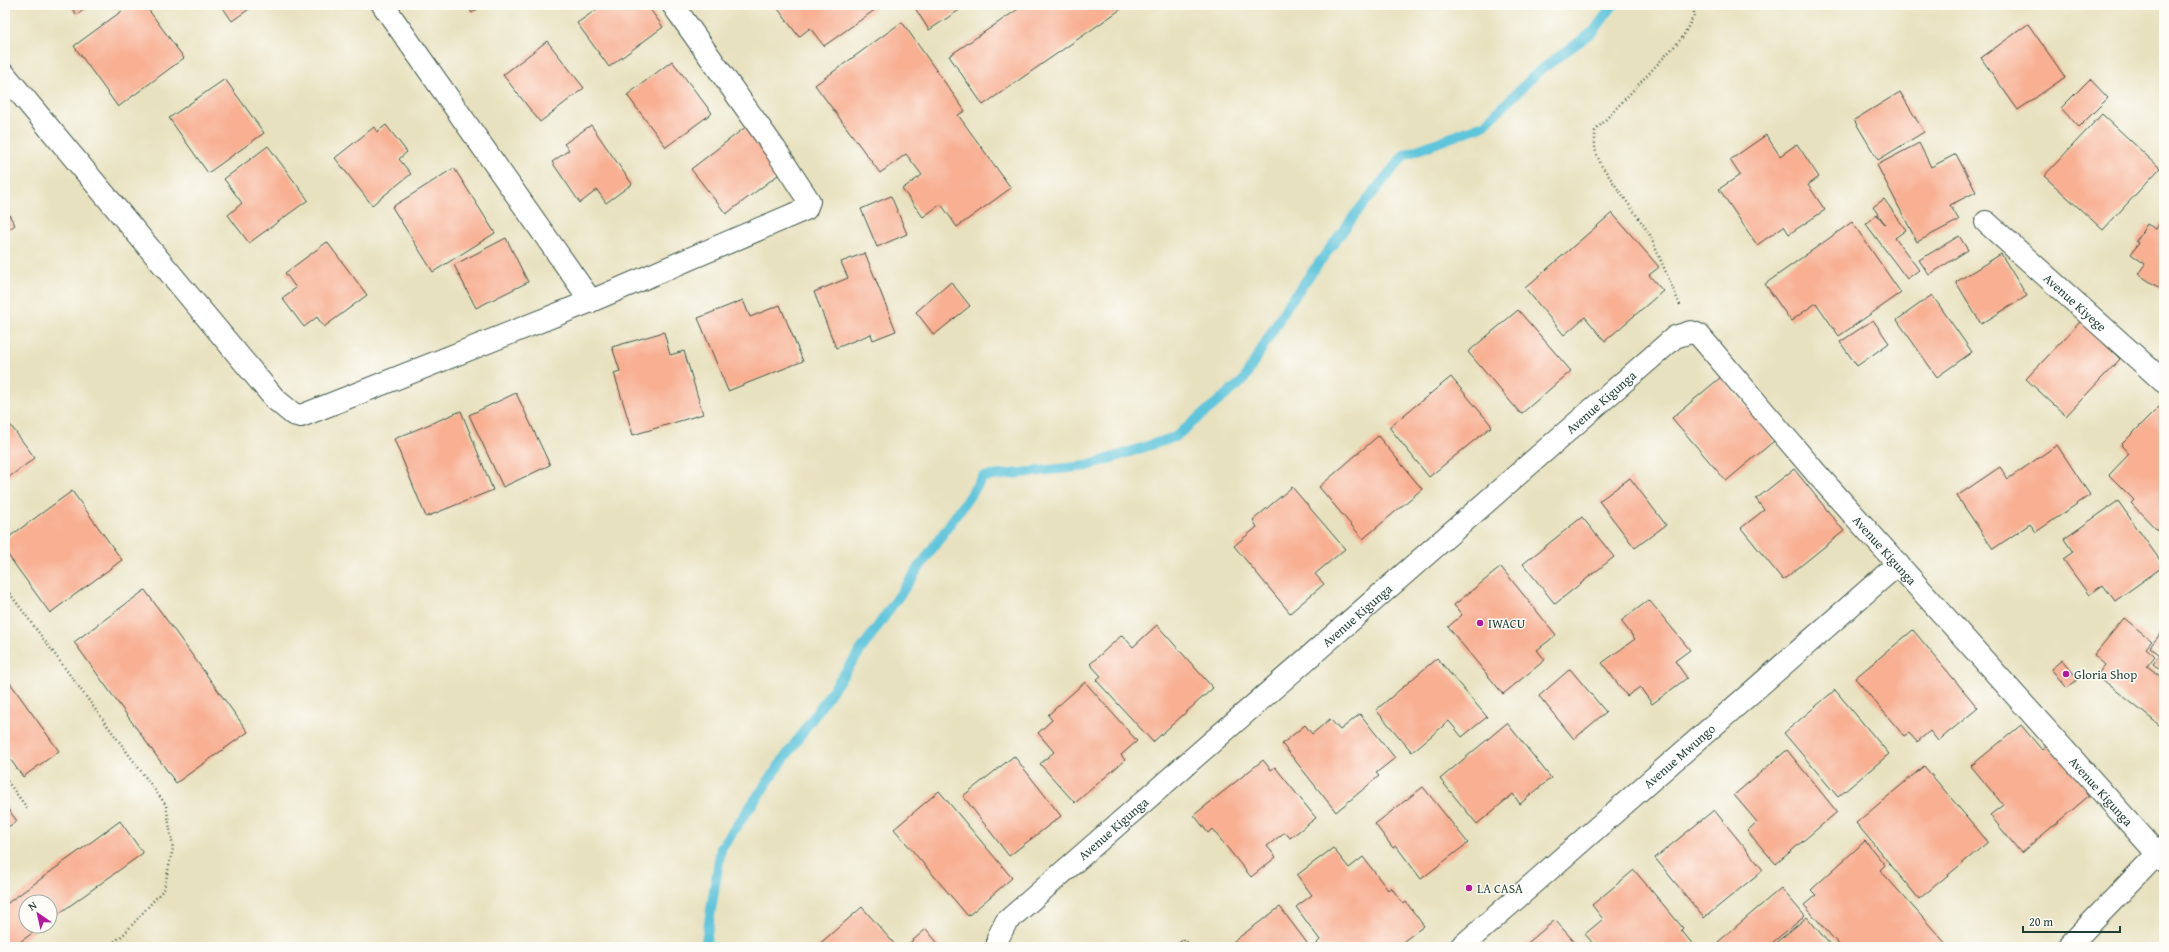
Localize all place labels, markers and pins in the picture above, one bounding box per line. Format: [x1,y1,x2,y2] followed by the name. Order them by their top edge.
[1488,614,1526,633] place label: IWACU
[1475,618,1485,628] marker: IWACU
[2074,665,2137,684] place label: Gloria Shop
[2061,669,2071,679] marker: Gloria Shop
[1477,879,1523,898] place label: LA CASA
[1464,883,1474,893] marker: LA CASA

